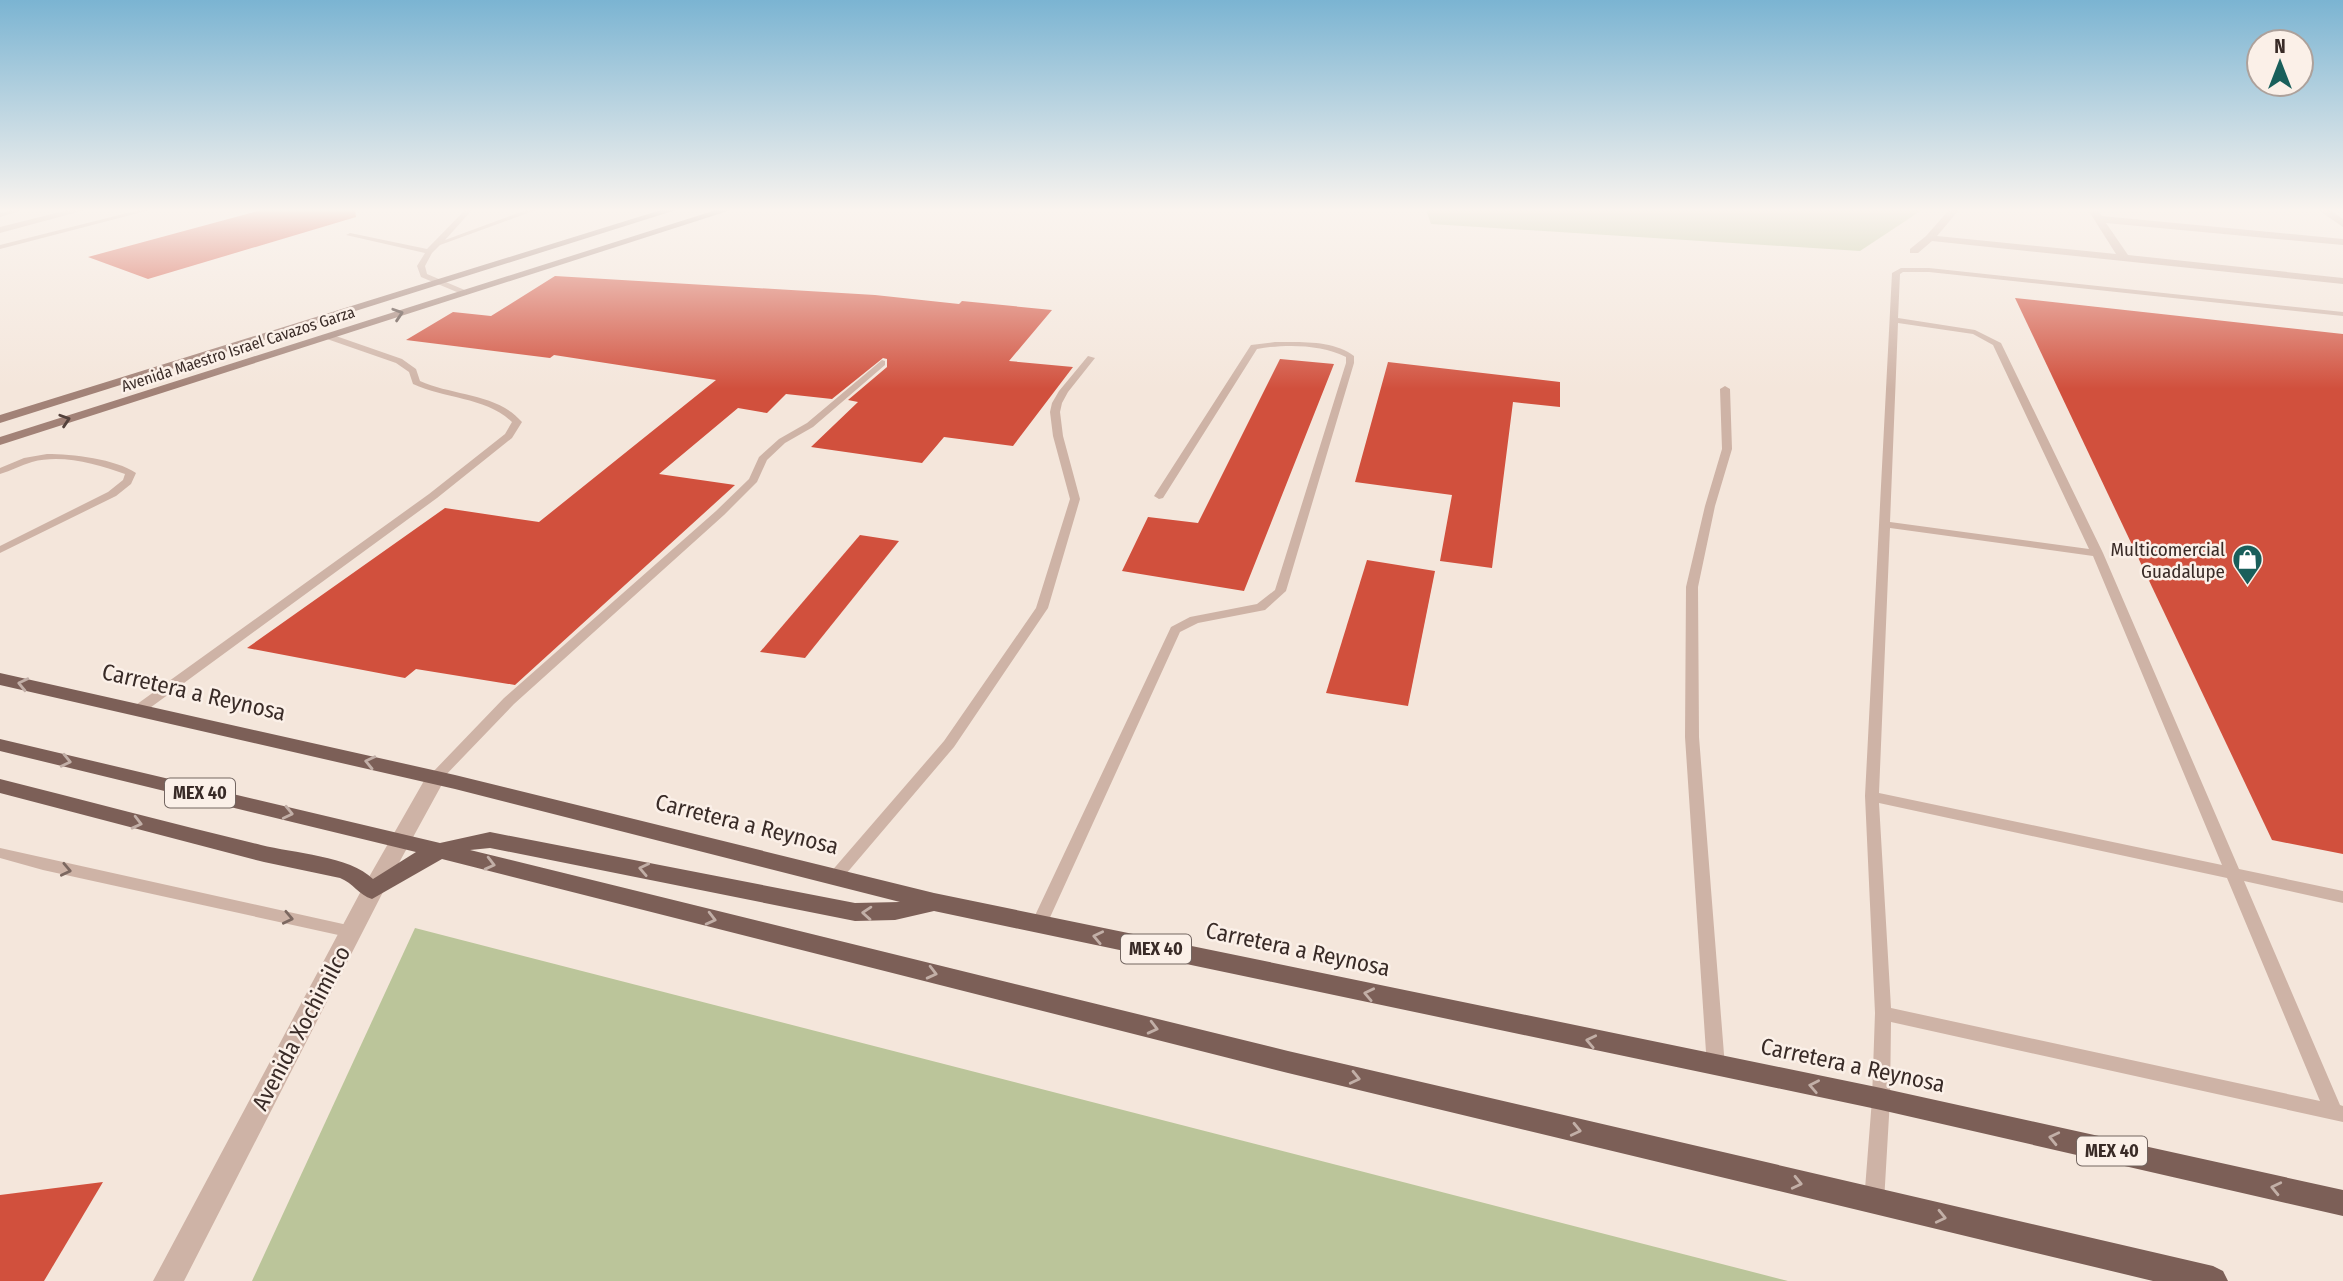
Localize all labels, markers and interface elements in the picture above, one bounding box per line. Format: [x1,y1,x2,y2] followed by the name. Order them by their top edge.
[2245,28,2315,98] north arrow
[2274,35,2286,58] text: N
[119,302,357,396] street label: Avenida Maestro Israel Cavazos Garza
[392,308,404,322] one-way arrow
[59,414,71,429] one-way arrow
[2111,538,2225,583] place label: Multicomercial Guadalupe
[2231,543,2265,587] shop icon: Multicomercial Guadalupe
[99,657,289,727] street label: Carretera a Reynosa
[17,678,29,692] one-way arrow
[60,753,72,767] one-way arrow
[364,756,376,771] one-way arrow
[165,778,235,808] road number: MEX 40
[653,788,841,860] street label: Carretera a Reynosa
[282,805,294,819] one-way arrow
[131,815,143,829] one-way arrow
[484,856,496,870] one-way arrow
[60,861,72,876] one-way arrow
[638,863,650,878] one-way arrow
[861,906,872,921] one-way arrow
[282,909,294,924] one-way arrow
[705,911,717,925] one-way arrow
[1203,916,1393,982] street label: Carretera a Reynosa
[1092,930,1104,945] one-way arrow
[1121,934,1191,964] road number: MEX 40
[246,941,356,1115] street label: Avenida Xochimilco
[926,965,938,980] one-way arrow
[1363,987,1375,1002] one-way arrow
[1147,1020,1159,1034] one-way arrow
[1758,1032,1948,1098] street label: Carretera a Reynosa
[1585,1034,1597,1049] one-way arrow
[1349,1069,1361,1084] one-way arrow
[1808,1080,1820,1095] one-way arrow
[1570,1122,1582,1137] one-way arrow
[2048,1132,2060,1147] one-way arrow
[2077,1136,2147,1166] road number: MEX 40
[1791,1175,1803,1189] one-way arrow
[2270,1182,2282,1196] one-way arrow
[1935,1209,1947,1223] one-way arrow

